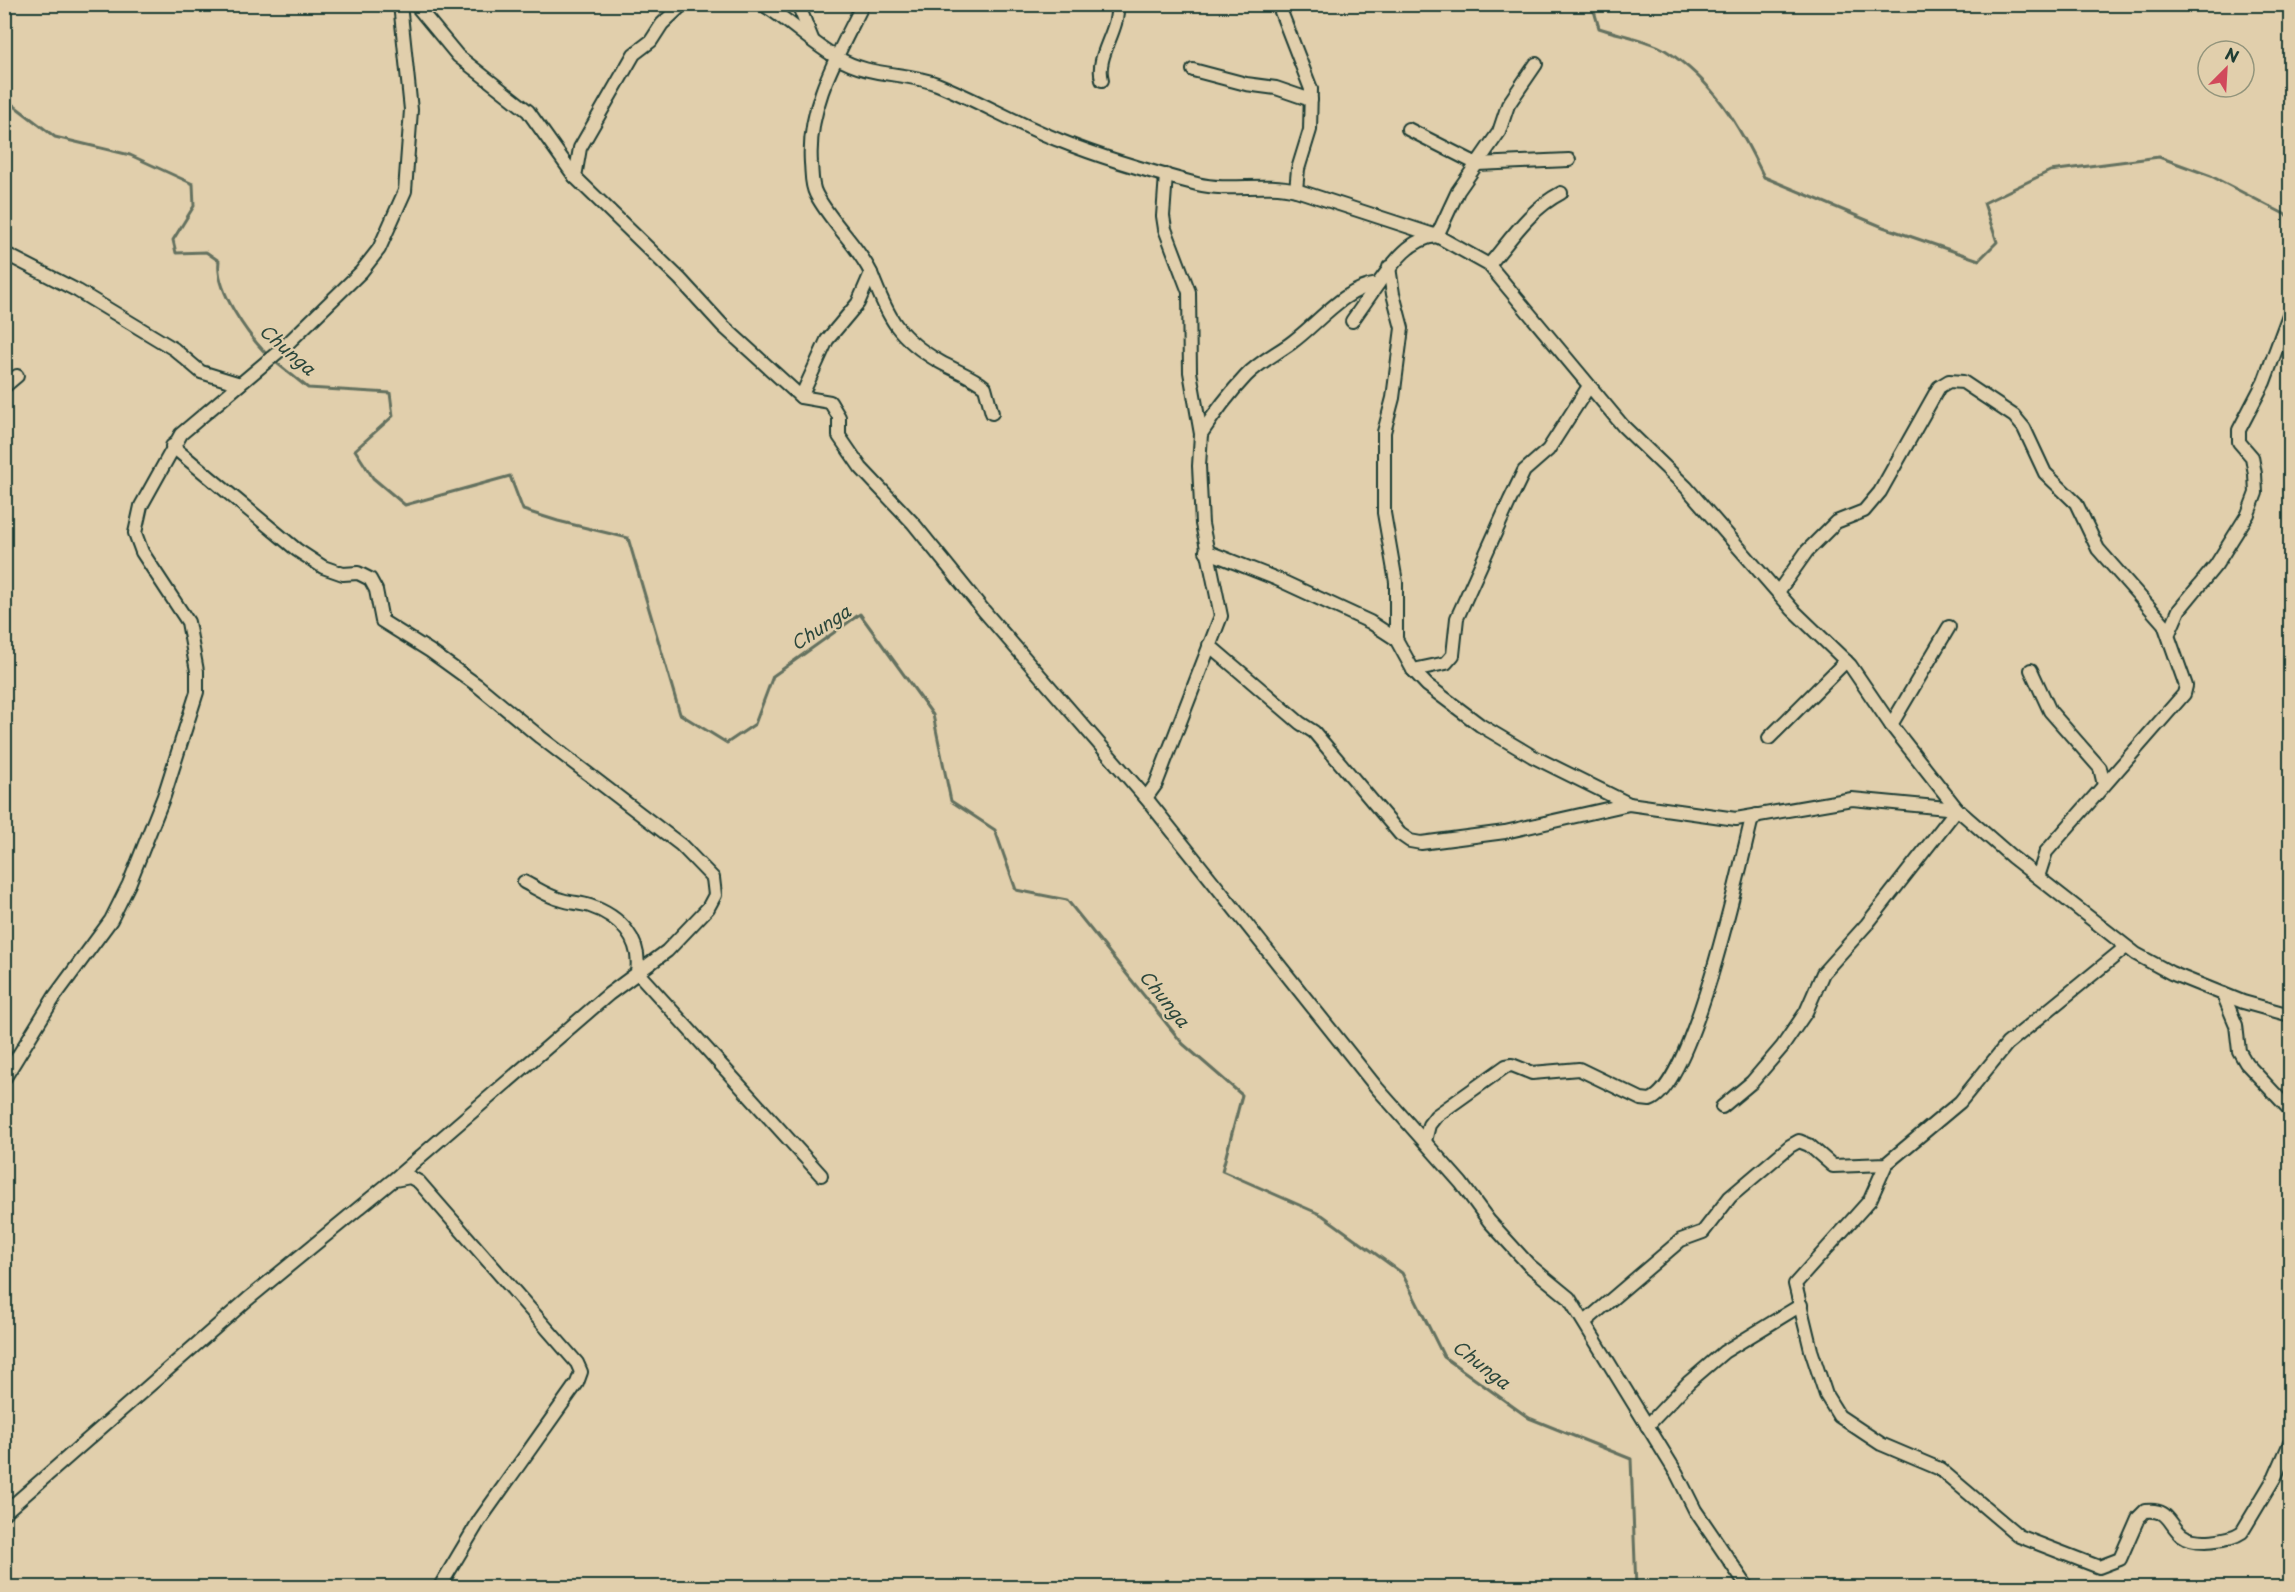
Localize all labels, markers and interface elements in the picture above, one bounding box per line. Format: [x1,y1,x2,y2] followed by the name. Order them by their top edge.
[2196,39,2256,99] north arrow
[2222,41,2243,68] text: N
[254,317,323,381] water label: Chunga
[785,597,856,656] water label: Chunga
[1134,964,1197,1033] water label: Chunga
[1447,1333,1517,1395] water label: Chunga

